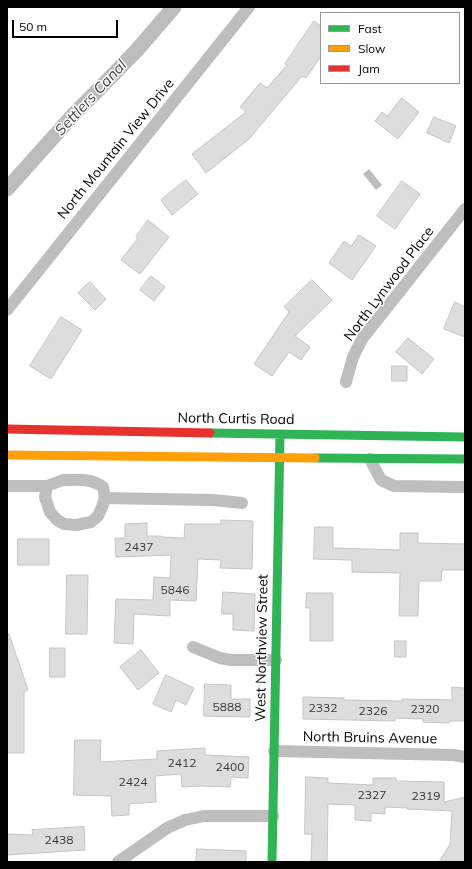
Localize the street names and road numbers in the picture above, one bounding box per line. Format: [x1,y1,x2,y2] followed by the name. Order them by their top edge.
[54,75,178,223] street label: North Mountain View Drive
[341,224,437,344] street label: North Lynwood Place
[177,410,295,428] street label: North Curtis Road
[252,574,272,722] street label: West Northview Street
[303,728,437,748] street label: North Bruins Avenue

